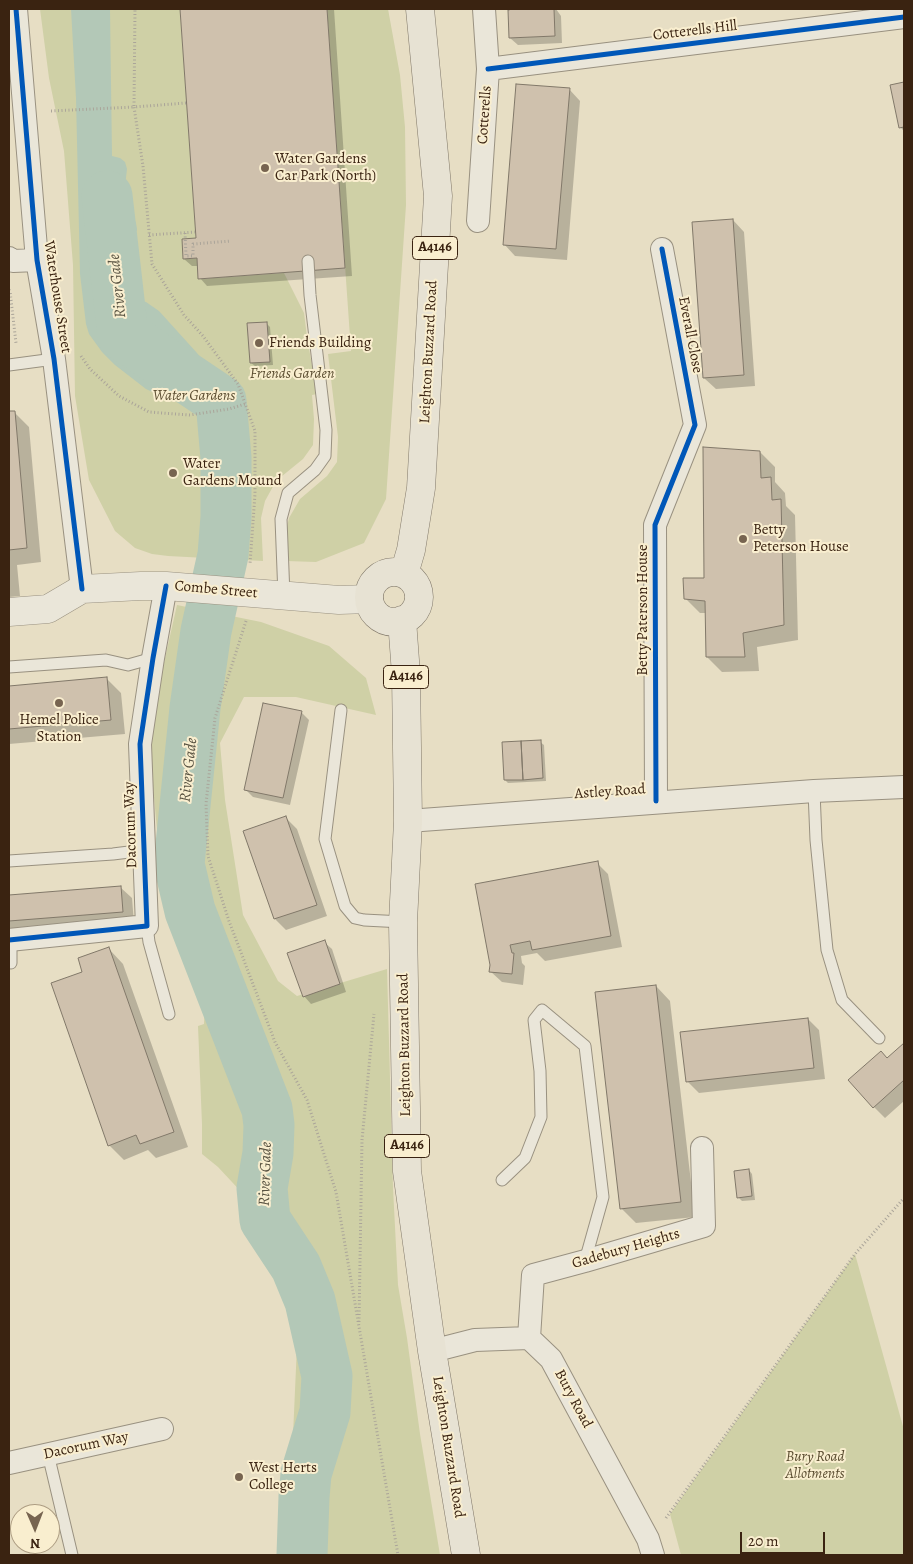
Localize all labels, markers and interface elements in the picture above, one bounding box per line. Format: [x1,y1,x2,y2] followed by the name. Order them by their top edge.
[652,17,738,45] street label: Cotterells Hill
[474,85,496,145] street label: Cotterells
[275,150,376,185] place label: Water Gardens Car Park (North)
[259,162,271,174] marker: Water Gardens Car Park (North)
[412,237,458,260] road number: A4146
[39,240,75,354] street label: Waterhouse Street
[105,253,131,319] water label: River Gade
[416,280,442,424] street label: Leighton Buzzard Road
[674,295,706,375] street label: Everall Close
[269,334,371,352] place label: Friends Building
[253,337,265,349] marker: Friends Building
[250,365,334,383] park label: Friends Garden
[153,387,235,405] park label: Water Gardens
[183,455,282,490] place label: Water Gardens Mound
[167,467,179,479] marker: Water Gardens Mound
[753,521,849,556] place label: Betty Peterson House
[737,533,749,545] marker: Betty Peterson House
[634,544,652,676] street label: Betty Paterson House
[174,577,258,603] street label: Combe Street
[384,666,428,689] road number: A4146
[53,697,65,709] marker: Hemel Police Station
[19,711,99,746] place label: Hemel Police Station
[176,737,202,803] water label: River Gade
[120,781,142,869] street label: Dacorum Way
[574,781,646,803] street label: Astley Road
[395,973,415,1117] street label: Leighton Buzzard Road
[384,1134,430,1158] road number: A4146
[255,1142,277,1206] water label: River Gade
[570,1225,682,1273] street label: Gadebury Heights
[550,1367,596,1431] street label: Bury Road
[428,1375,468,1519] street label: Leighton Buzzard Road
[42,1428,130,1464] street label: Dacorum Way
[785,1448,845,1483] park label: Bury Road Allotments
[249,1459,317,1494] place label: West Herts College
[233,1471,245,1483] marker: West Herts College
[10,1504,60,1554] north arrow
[743,1522,828,1554] scale bar
[748,1531,779,1551] text: 20 m
[30,1534,41,1553] text: N

